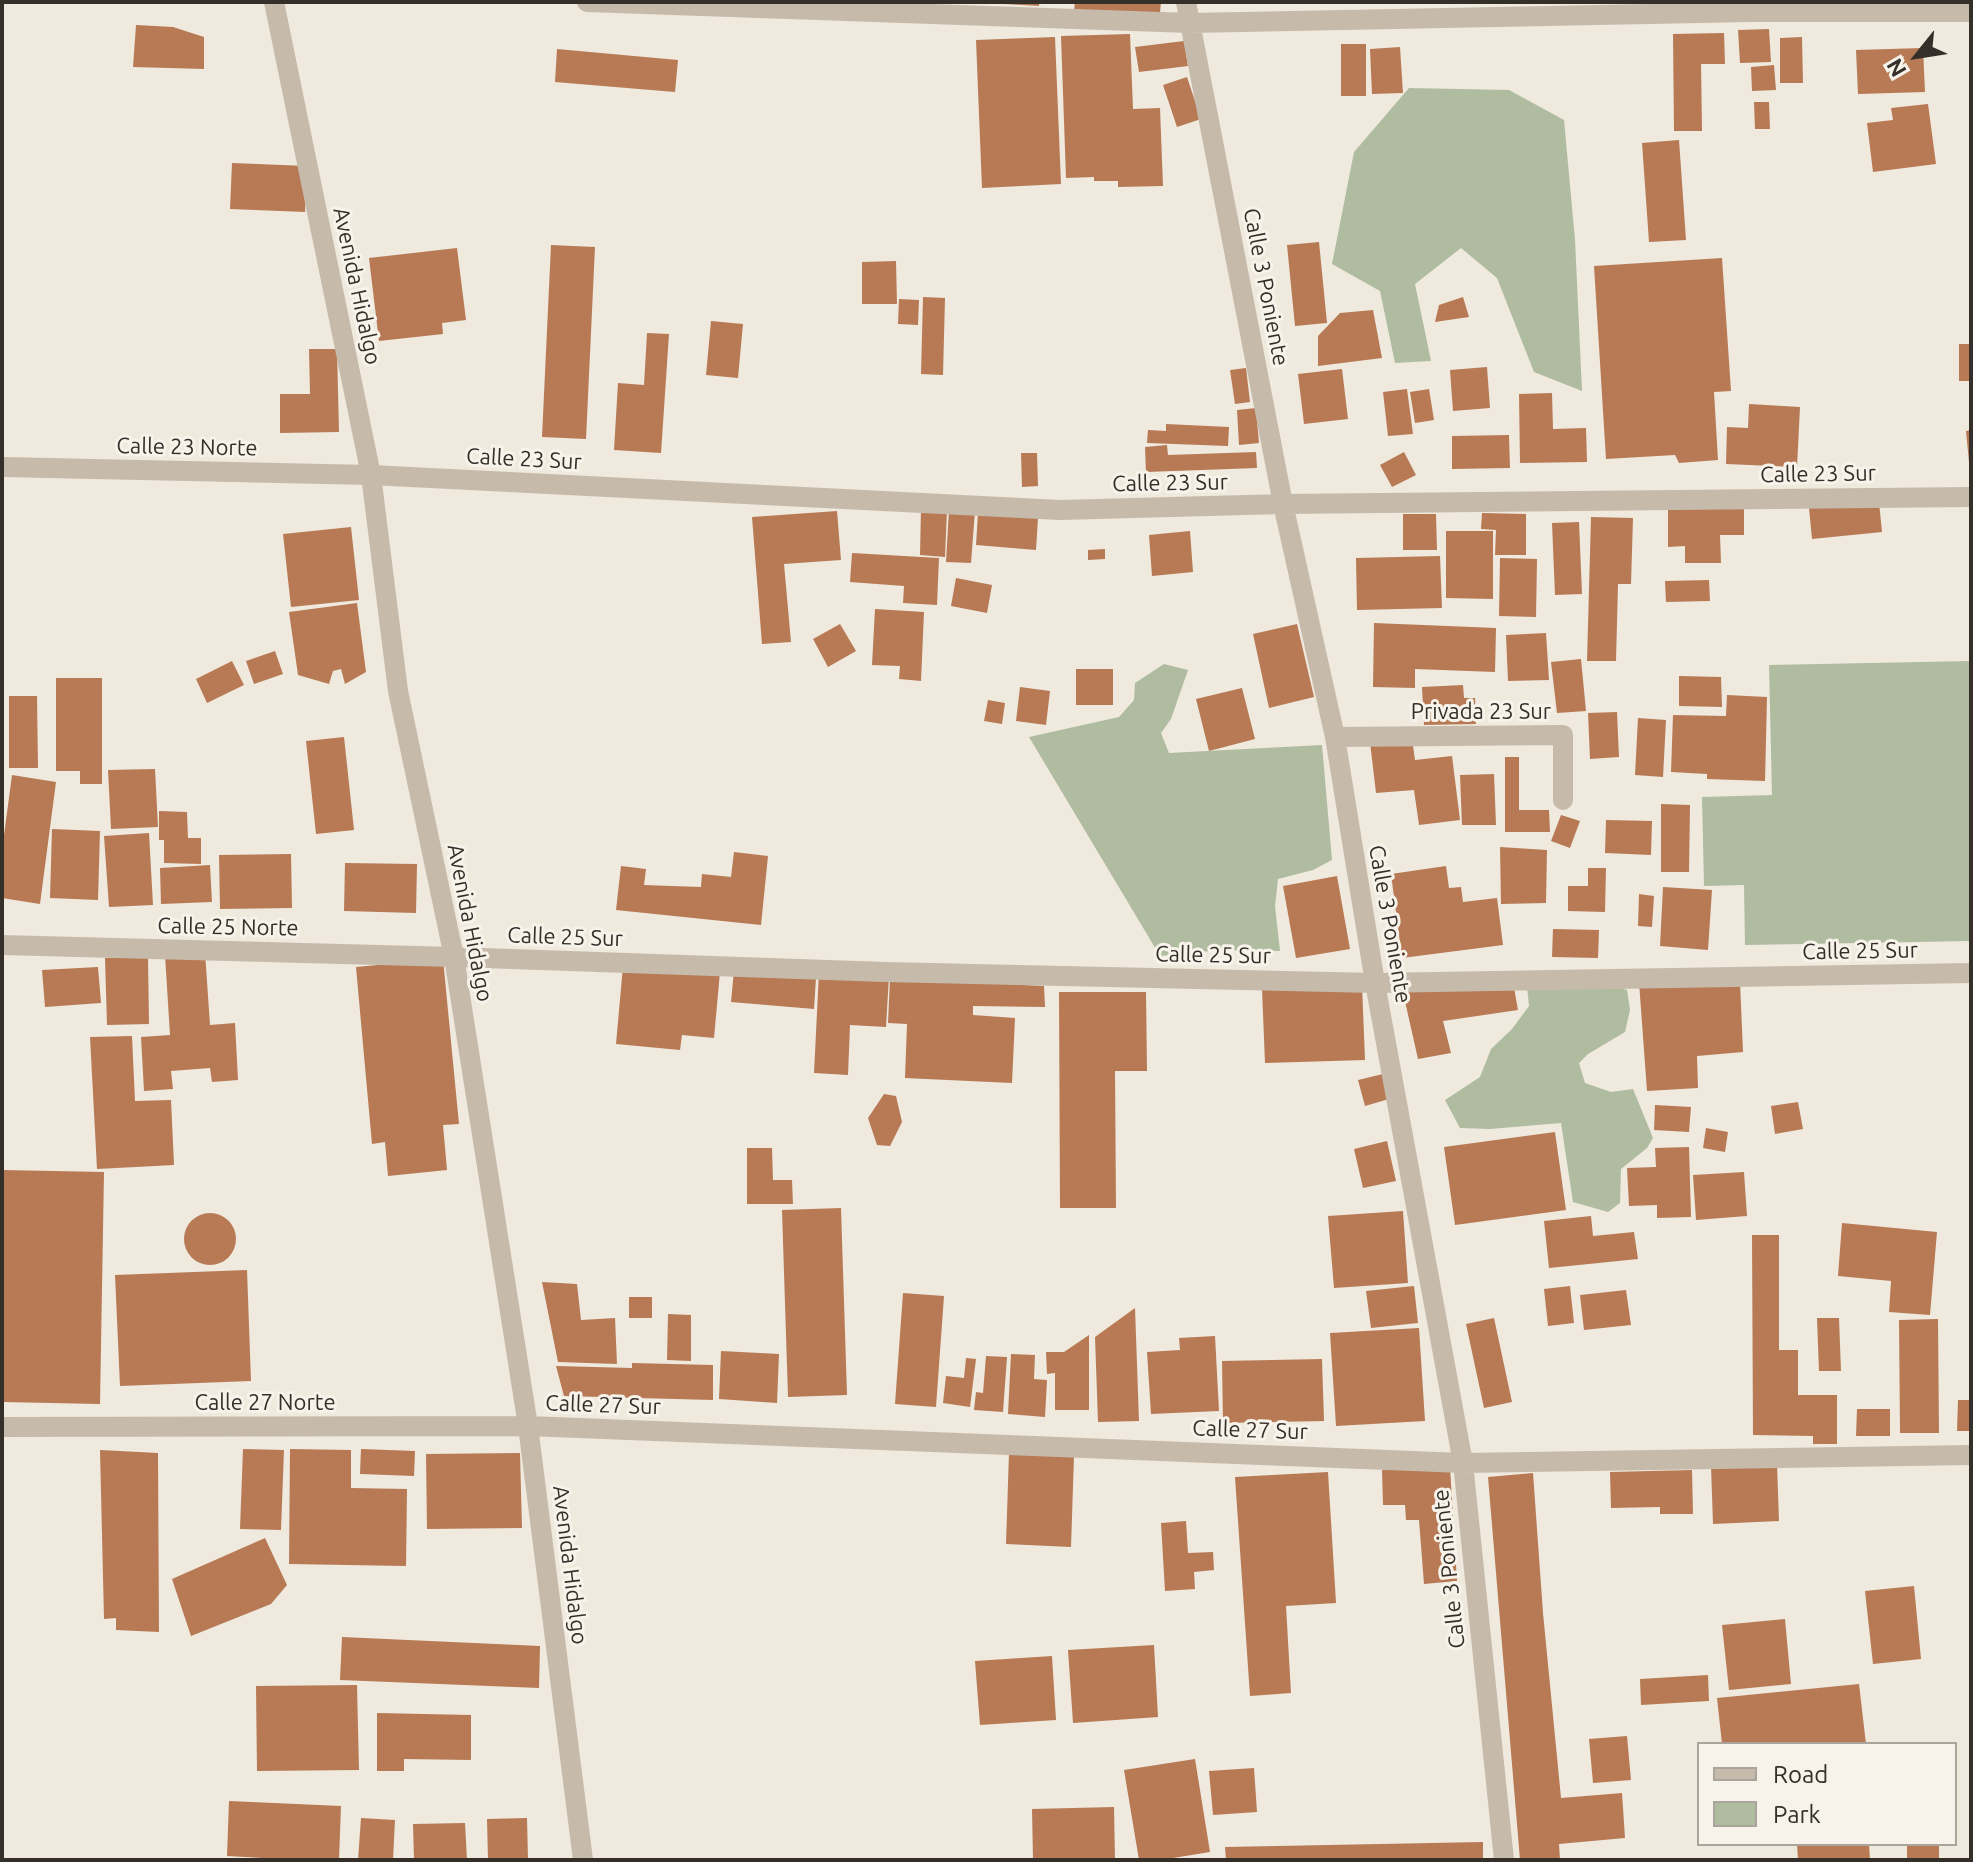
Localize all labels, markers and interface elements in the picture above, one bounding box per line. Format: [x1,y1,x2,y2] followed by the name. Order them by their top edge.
[1877,16,1957,96] north arrow
[1881,55,1911,82] text: N
[327,205,387,367] street label: Avenida Hidalgo
[1238,206,1294,368] street label: Calle 3 Poniente
[116,433,258,461] street label: Calle 23 Norte
[465,443,583,475] street label: Calle 23 Sur
[1760,460,1876,488] street label: Calle 23 Sur
[1112,469,1228,497] street label: Calle 23 Sur
[1411,699,1551,725] street label: Privada 23 Sur
[442,842,498,1004] street label: Avenida Hidalgo
[1363,843,1417,1005] street label: Calle 3 Poniente
[157,913,299,941] street label: Calle 25 Norte
[507,922,623,952] street label: Calle 25 Sur
[1802,937,1918,965] street label: Calle 25 Sur
[1155,941,1271,969] street label: Calle 25 Sur
[194,1390,336,1416] street label: Calle 27 Norte
[545,1390,661,1420] street label: Calle 27 Sur
[1192,1415,1308,1445] street label: Calle 27 Sur
[547,1484,593,1646] street label: Avenida Hidalgo
[1428,1488,1470,1650] street label: Calle 3 Poniente
[1697,1742,1957,1846] legend
[1773,1761,1828,1788] text: Road
[1773,1801,1821,1828] text: Park

